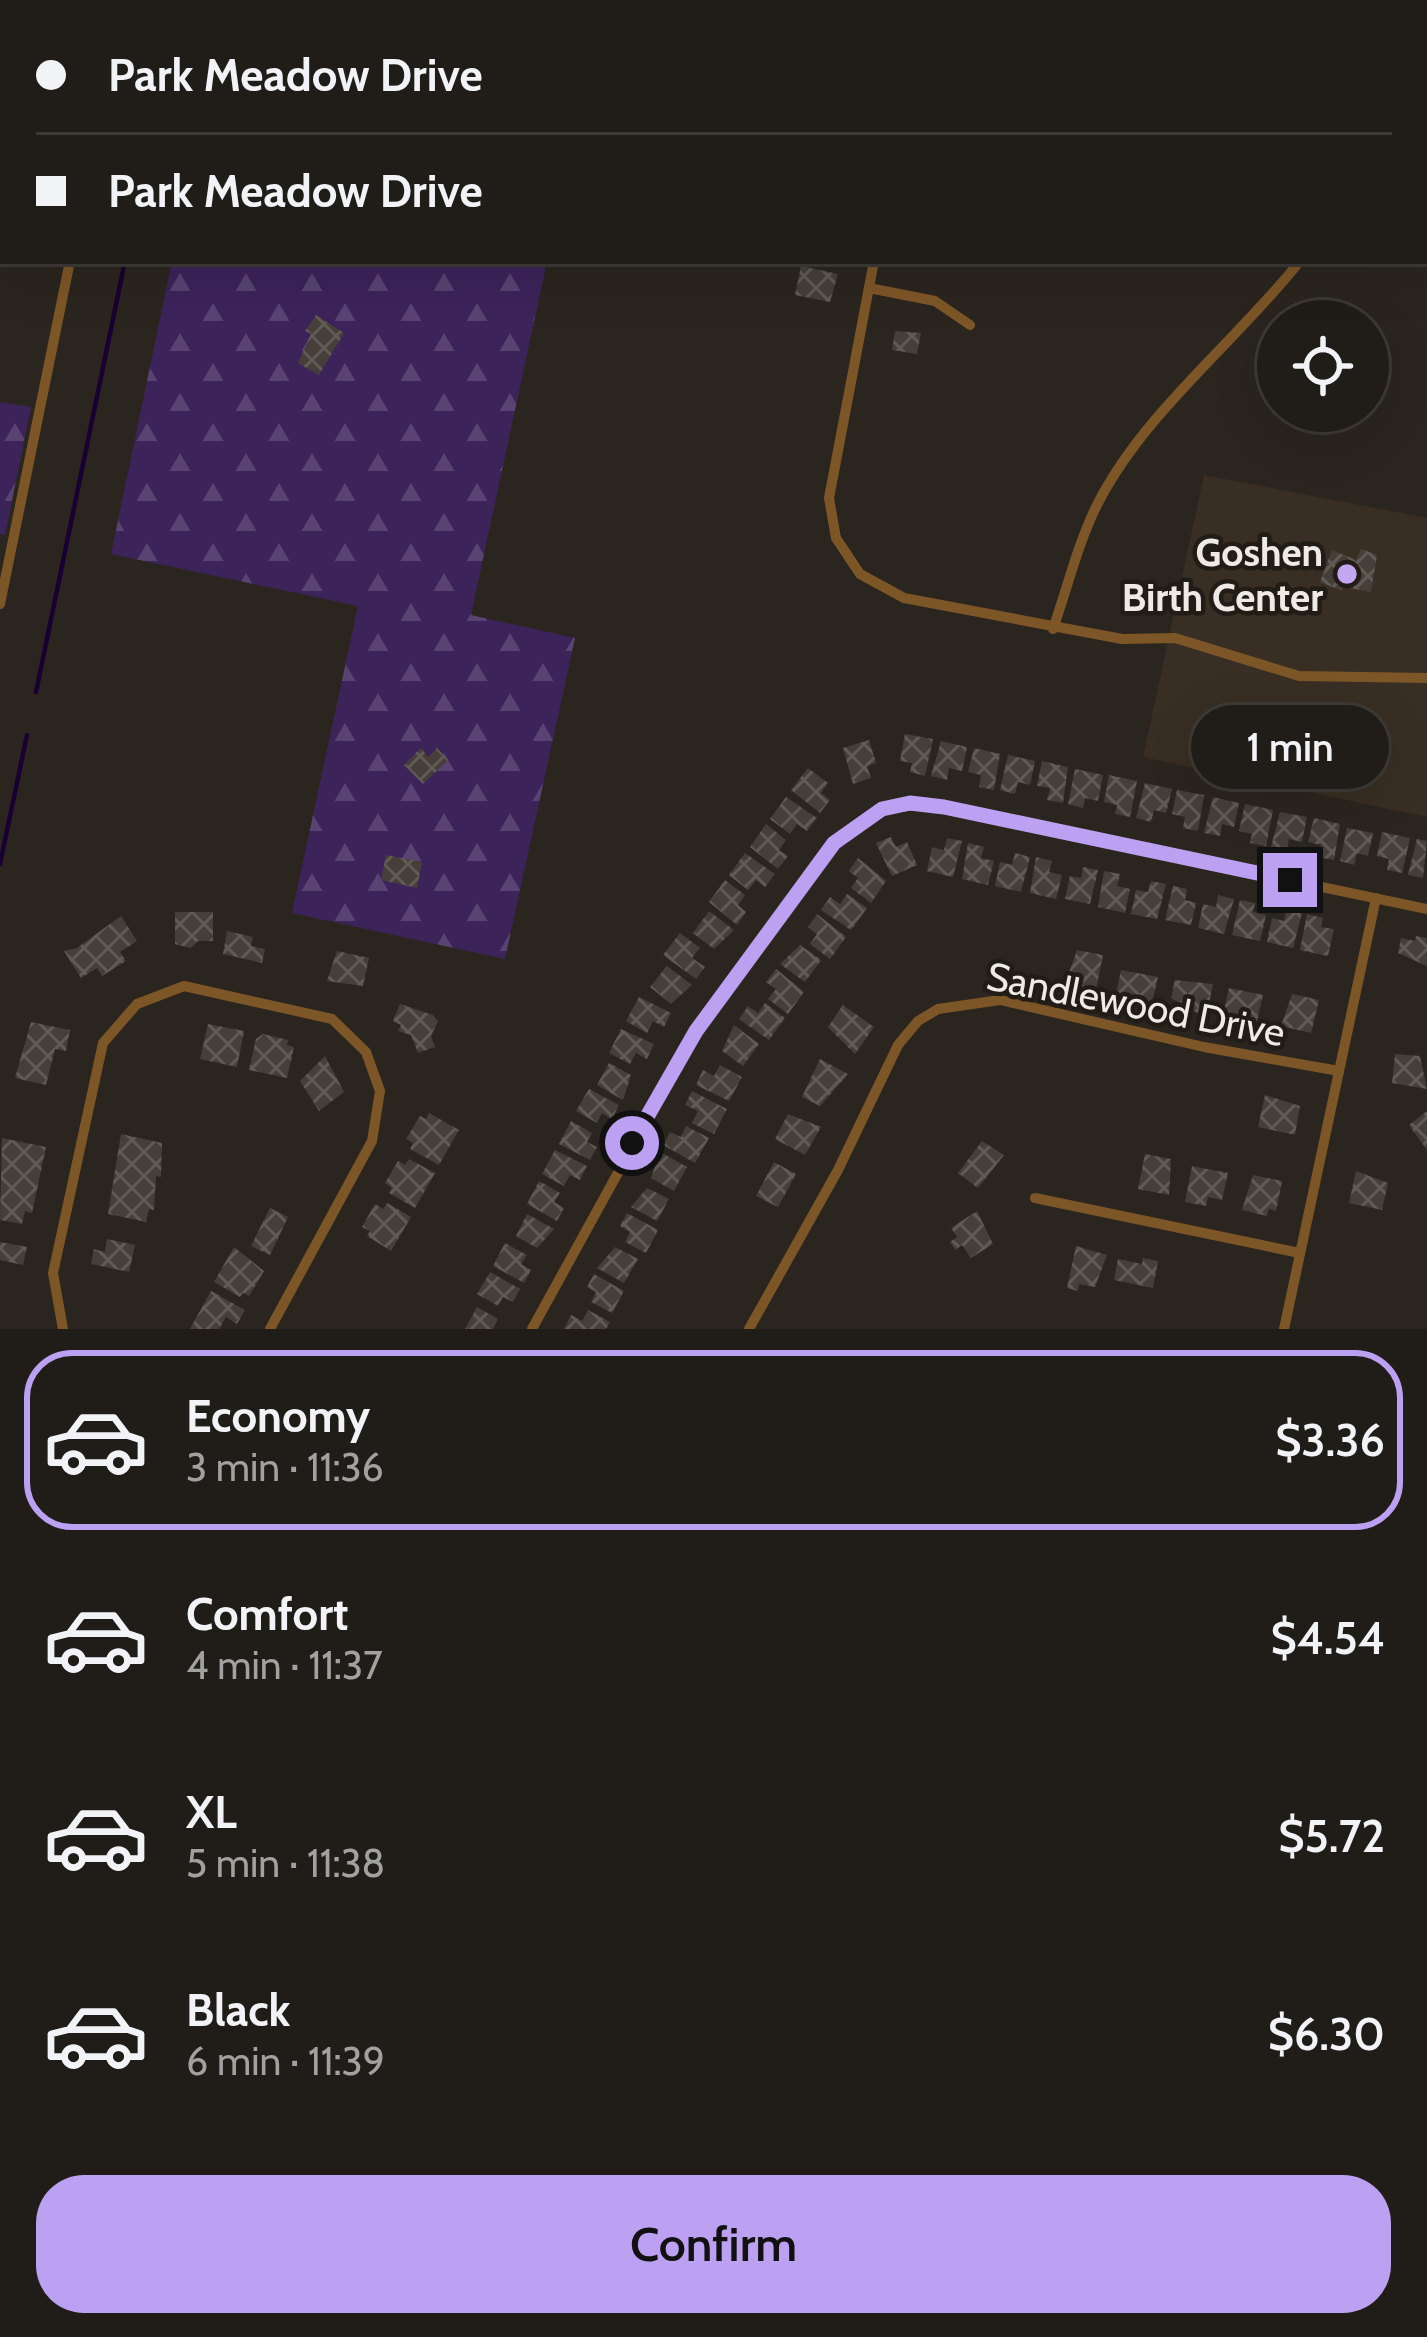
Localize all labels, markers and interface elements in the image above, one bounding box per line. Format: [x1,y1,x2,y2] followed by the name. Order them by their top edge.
[108,48,483,102] text: Park Meadow Drive
[108,164,483,218] text: Park Meadow Drive
[1257,300,1389,432] map controls
[1257,300,1389,432] button: locate
[1122,528,1323,621] place label: Goshen Birth Center
[1334,561,1360,587] marker: Goshen Birth Center
[1191,706,1389,790] callout: 1 min
[1246,723,1334,771] text: 1 min
[1263,853,1317,907] route end
[983,952,1289,1056] street label: Sandlewood Drive
[605,1116,659,1170] route start
[42,1386,150,1494] icon: car
[186,1389,370,1443] text: Economy
[1275,1413,1385,1467] text: $3.36
[186,1443,384,1491] text: 3 min · 11:36
[42,1584,150,1692] icon: car
[186,1587,349,1641] text: Comfort
[1271,1611,1385,1665] text: $4.54
[186,1641,383,1689] text: 4 min · 11:37
[42,1782,150,1890] icon: car
[186,1785,237,1839] text: XL
[1278,1809,1385,1863] text: $5.72
[186,1839,385,1887] text: 5 min · 11:38
[42,1980,150,2088] icon: car
[186,1983,290,2037] text: Black
[1268,2007,1385,2061] text: $6.30
[186,2037,385,2085] text: 6 min · 11:39
[36,2175,1391,2313] button: Confirm

